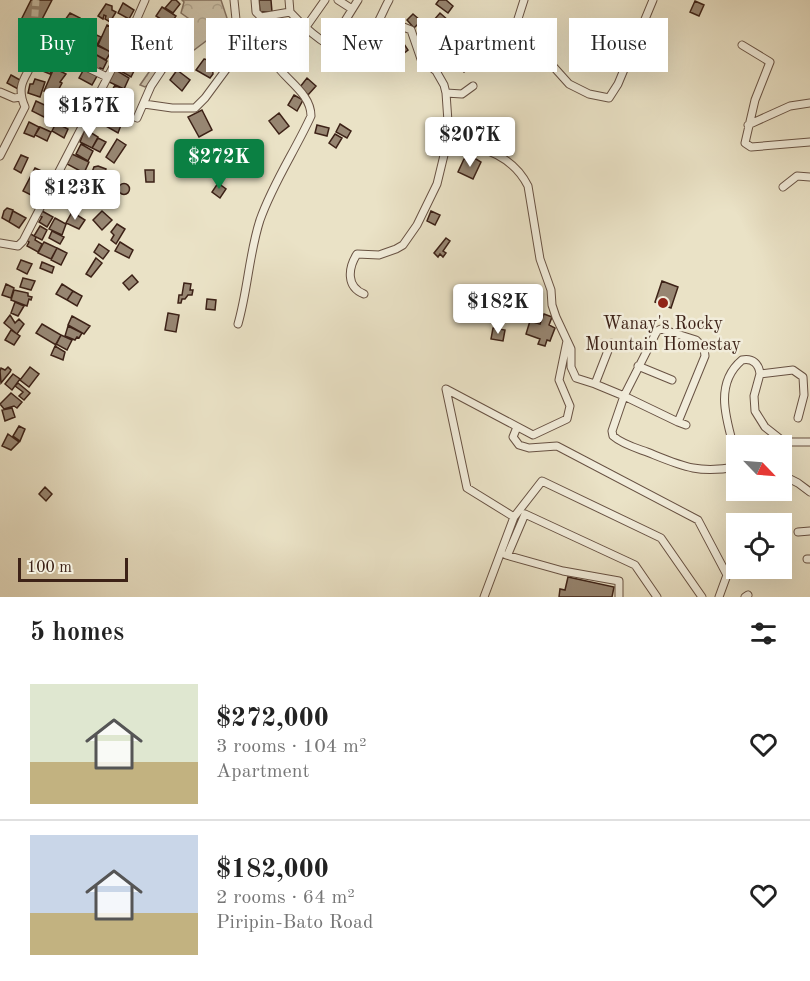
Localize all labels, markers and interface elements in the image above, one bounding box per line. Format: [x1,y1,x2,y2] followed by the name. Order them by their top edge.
[18,18,97,72] chip: Buy
[109,18,194,72] chip: Rent
[206,18,309,72] chip: Filters
[321,18,405,72] chip: New
[417,18,557,72] chip: Apartment
[569,18,668,72] chip: House
[47,88,131,139] pin: $157K
[58,97,120,117] text: $157K
[428,117,512,168] pin: $207K
[439,126,501,146] text: $207K
[177,139,261,190] pin: $272K
[188,148,250,168] text: $272K
[33,170,117,221] pin: $123K
[44,179,106,199] text: $123K
[456,284,540,335] pin: $182K
[467,293,529,313] text: $182K
[656,296,670,310] marker: Wanay's Rocky Mountain Homestay
[585,315,742,354] place label: Wanay's Rocky Mountain Homestay
[726,435,792,501] north arrow
[726,435,792,579] map controls
[726,513,792,579] button: locate
[18,555,128,582] scale bar
[27,560,72,576] text: 100 m
[747,617,780,650] icon: filters
[30,620,124,646] text: 5 homes
[216,706,329,732] text: $272,000
[78,708,150,780] icon: home
[747,728,780,761] icon: heart
[216,737,366,757] text: 3 rooms · 104 m²
[216,762,310,782] text: Apartment
[216,857,329,883] text: $182,000
[78,859,150,931] icon: home
[747,879,780,912] icon: heart
[216,888,355,908] text: 2 rooms · 64 m²
[216,913,373,933] text: Piripin-Bato Road

